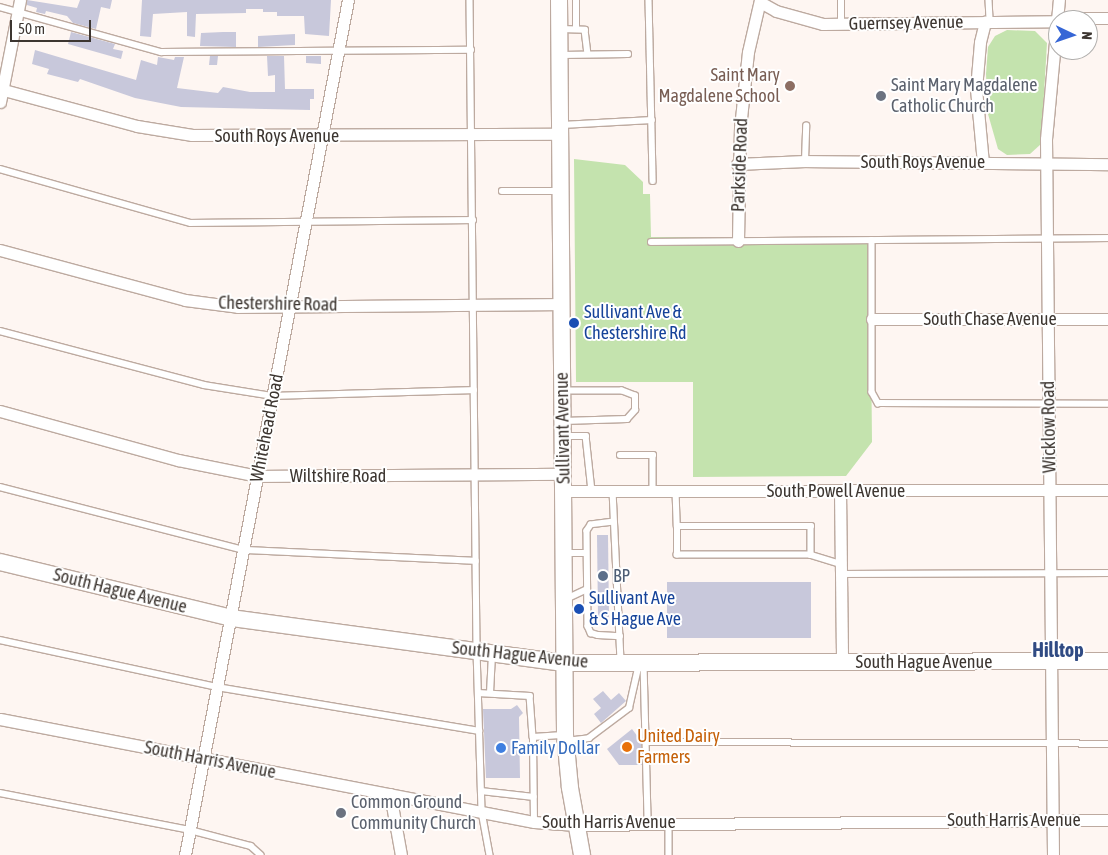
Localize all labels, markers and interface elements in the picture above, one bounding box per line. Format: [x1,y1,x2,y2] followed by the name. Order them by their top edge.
[12,10,94,42] scale bar
[1048,10,1098,60] north arrow
[849,11,963,35] street label: Guernsey Avenue
[18,20,45,37] text: 50 m
[1079,31,1095,40] text: N
[659,65,780,108] place label: Saint Mary Magdalene School
[891,75,1037,118] place label: Saint Mary Magdalene Catholic Church
[784,80,796,92] marker: Saint Mary Magdalene School
[875,90,887,102] marker: Saint Mary Magdalene Catholic Church
[728,118,752,212] street label: Parkside Road
[215,125,339,147] street label: South Roys Avenue
[861,151,985,173] street label: South Roys Avenue
[218,292,338,316] street label: Chestershire Road
[584,302,687,344] place label: Sullivant Ave & Chestershire Rd
[923,308,1057,330] street label: South Chase Avenue
[568,317,580,329] marker: Sullivant Ave & Chestershire Rd
[246,372,288,484] street label: Whitehead Road
[551,372,575,484] street label: Sullivant Avenue
[1037,381,1061,473] street label: Wicklow Road
[290,465,386,487] street label: Wiltshire Road
[767,480,905,502] street label: South Powell Avenue
[51,564,189,618] street label: South Hague Avenue
[613,565,630,587] place label: BP
[597,570,609,582] marker: BP
[589,588,681,630] place label: Sullivant Ave & S Hague Ave
[573,603,585,615] marker: Sullivant Ave & S Hague Ave
[451,637,589,673] street label: South Hague Avenue
[1032,637,1084,661] district label: Hilltop
[856,651,992,673] street label: South Hague Avenue
[637,726,720,769] place label: United Dairy Farmers
[143,737,277,783] street label: South Harris Avenue
[511,737,600,759] place label: Family Dollar
[621,741,633,753] marker: United Dairy Farmers
[495,742,507,754] marker: Family Dollar
[351,792,476,834] place label: Common Ground Community Church
[335,807,347,819] marker: Common Ground Community Church
[947,809,1081,831] street label: South Harris Avenue
[542,811,676,833] street label: South Harris Avenue

